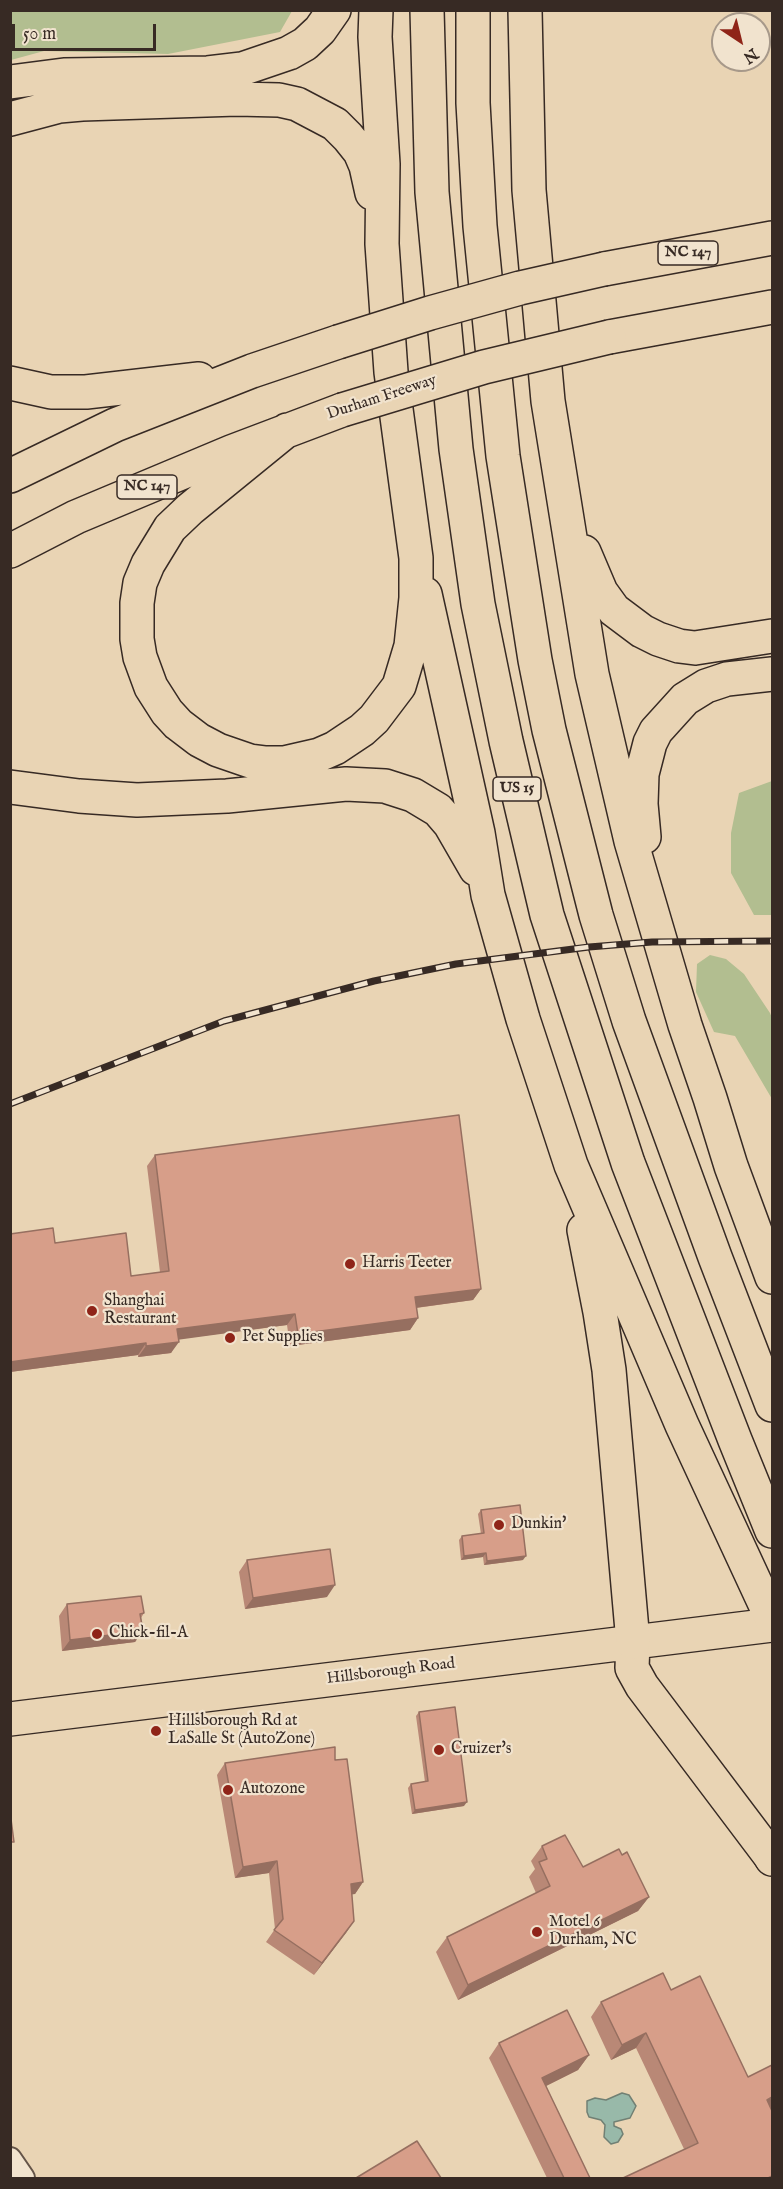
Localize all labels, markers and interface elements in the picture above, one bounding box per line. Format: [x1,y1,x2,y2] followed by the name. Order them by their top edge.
[15,12,159,50] scale bar
[711,12,771,72] north arrow
[23,23,56,46] text: 50 m
[739,43,762,67] text: N
[658,241,718,265] road number: NC 147
[325,371,439,425] street label: Durham Freeway
[117,475,177,499] road number: NC 147
[493,777,541,801] road number: US 15
[362,1254,451,1274] place label: Harris Teeter
[343,1257,357,1271] marker: Harris Teeter
[104,1292,177,1330] place label: Shanghai Restaurant
[85,1304,99,1318] marker: Shanghai Restaurant
[242,1328,323,1348] place label: Pet Supplies
[223,1331,237,1345] marker: Pet Supplies
[511,1515,566,1535] place label: Dunkin'
[492,1518,506,1532] marker: Dunkin'
[109,1624,188,1644] place label: Chick-fil-A
[90,1627,104,1641] marker: Chick-fil-A
[326,1655,456,1689] street label: Hillsborough Road
[168,1712,315,1750] place label: Hillsborough Rd at LaSalle St (AutoZone)
[149,1724,163,1738] marker: Hillsborough Rd at LaSalle St (AutoZone)
[451,1740,511,1760] place label: Cruizer's
[432,1743,446,1757] marker: Cruizer's
[240,1780,305,1800] place label: Autozone
[221,1783,235,1797] marker: Autozone
[549,1913,637,1951] place label: Motel 6 Durham, NC
[530,1925,544,1939] marker: Motel 6 Durham, NC

